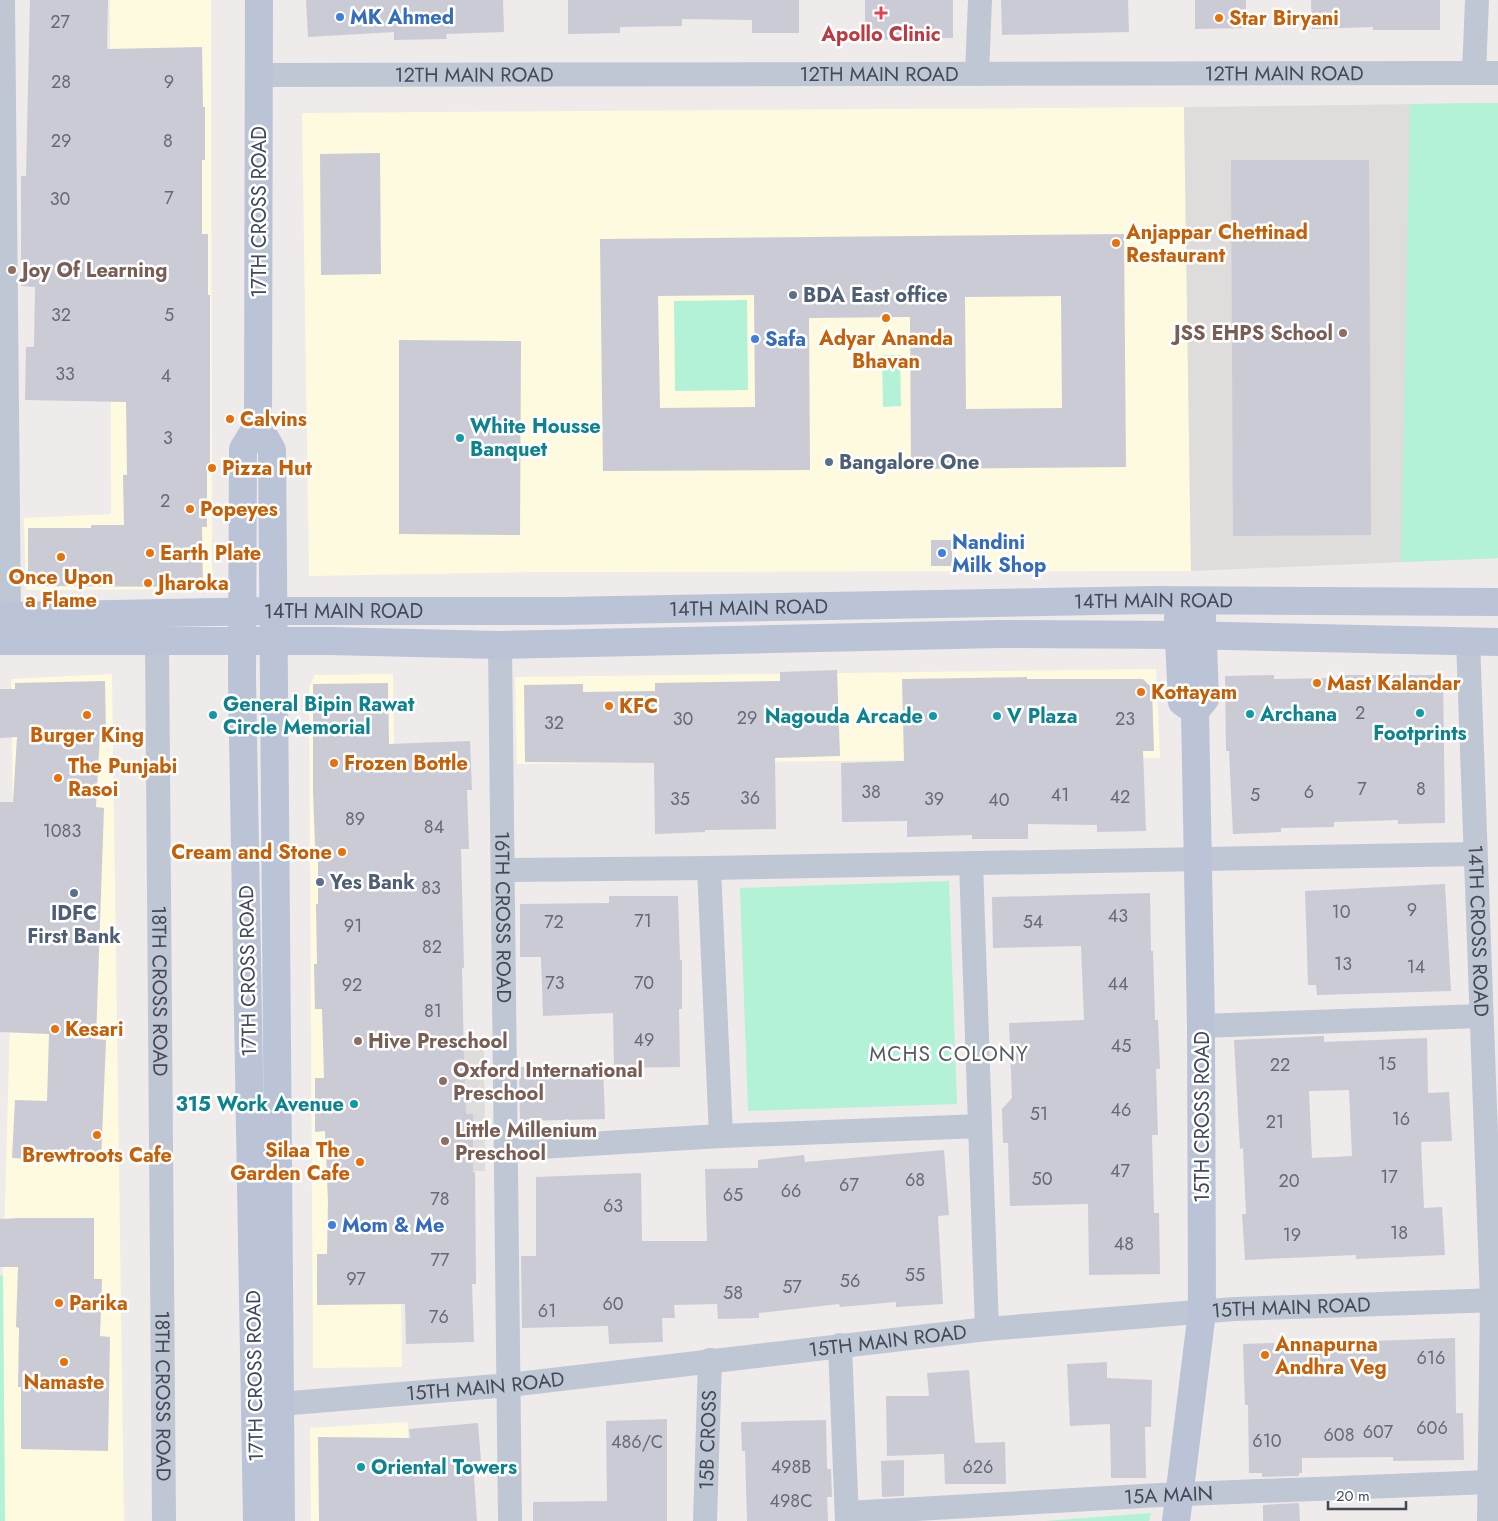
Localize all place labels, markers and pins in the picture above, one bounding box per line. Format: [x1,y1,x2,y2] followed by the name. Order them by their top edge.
[350,3,454,32] place label: MK Ahmed
[1229,4,1339,33] place label: Star Biryani
[874,6,888,20] marker: Apollo Clinic
[334,11,346,23] marker: MK Ahmed
[1213,12,1225,24] marker: Star Biryani
[820,20,941,49] place label: Apollo Clinic
[1125,218,1308,270] place label: Anjappar Chettinad Restaurant
[1110,237,1122,249] marker: Anjappar Chettinad Restaurant
[18,256,168,285] place label: Joy Of Learning
[6,264,18,276] marker: Joy Of Learning
[803,281,948,310] place label: BDA East office
[787,289,799,301] marker: BDA East office
[880,312,892,324] marker: Adyar Ananda Bhavan
[1170,319,1333,348] place label: JSS EHPS School
[818,324,953,376] place label: Adyar Ananda Bhavan
[765,325,806,354] place label: Safa
[1337,327,1349,339] marker: JSS EHPS School
[749,333,761,345] marker: Safa
[240,405,307,434] place label: Calvins
[470,412,601,464] place label: White Housse Banquet
[224,413,236,425] marker: Calvins
[454,432,466,444] marker: White Housse Banquet
[839,448,980,477] place label: Bangalore One
[222,454,312,483] place label: Pizza Hut
[823,456,835,468] marker: Bangalore One
[206,462,218,474] marker: Pizza Hut
[200,495,278,524] place label: Popeyes
[184,503,196,515] marker: Popeyes
[952,528,1046,580] place label: Nandini Milk Shop
[160,539,261,568] place label: Earth Plate
[144,547,156,559] marker: Earth Plate
[936,547,948,559] marker: Nandini Milk Shop
[55,551,67,563] marker: Once Upon a Flame
[9,563,113,615] place label: Once Upon a Flame
[154,569,229,598] place label: Jharoka
[142,577,154,589] marker: Jharoka
[1327,669,1462,698] place label: Mast Kalandar
[1311,677,1323,689] marker: Mast Kalandar
[1151,678,1237,707] place label: Kottayam
[1135,686,1147,698] marker: Kottayam
[223,690,415,742] place label: General Bipin Rawat Circle Memorial
[619,692,658,721] place label: KFC
[603,700,615,712] marker: KFC
[1259,700,1337,729] place label: Archana
[765,702,923,731] place label: Nagouda Arcade
[1006,702,1078,731] place label: V Plaza
[1414,707,1426,719] marker: Footprints
[1244,708,1256,720] marker: Archana
[81,709,93,721] marker: Burger King
[207,709,219,721] marker: General Bipin Rawat Circle Memorial
[927,710,939,722] marker: Nagouda Arcade
[991,710,1003,722] marker: V Plaza
[1373,719,1467,748] place label: Footprints
[30,721,144,750] place label: Burger King
[344,749,468,778] place label: Frozen Bottle
[68,752,177,804] place label: The Punjabi Rasoi
[328,757,340,769] marker: Frozen Bottle
[52,772,64,784] marker: The Punjabi Rasoi
[171,838,332,867] place label: Cream and Stone
[336,846,348,858] marker: Cream and Stone
[329,868,415,897] place label: Yes Bank
[314,876,326,888] marker: Yes Bank
[68,887,80,899] marker: IDFC First Bank
[27,899,121,951] place label: IDFC First Bank
[65,1015,123,1044] place label: Kesari
[49,1023,61,1035] marker: Kesari
[368,1027,508,1056] place label: Hive Preschool
[352,1035,364,1047] marker: Hive Preschool
[453,1056,643,1108] place label: Oxford International Preschool
[437,1075,449,1087] marker: Oxford International Preschool
[175,1090,344,1119] place label: 315 Work Avenue
[348,1098,360,1110] marker: 315 Work Avenue
[455,1116,597,1168] place label: Little Millenium Preschool
[91,1129,103,1141] marker: Brewtroots Cafe
[439,1135,451,1147] marker: Little Millenium Preschool
[230,1136,350,1188] place label: Silaa The Garden Cafe
[22,1141,172,1170] place label: Brewtroots Cafe
[354,1156,366,1168] marker: Silaa The Garden Cafe
[342,1211,444,1240] place label: Mom & Me
[326,1219,338,1231] marker: Mom & Me
[69,1289,128,1318] place label: Parika
[53,1297,65,1309] marker: Parika
[1274,1330,1387,1382] place label: Annapurna Andhra Veg
[1259,1349,1271,1361] marker: Annapurna Andhra Veg
[58,1356,70,1368] marker: Namaste
[24,1368,104,1397] place label: Namaste
[371,1453,517,1482] place label: Oriental Towers
[355,1461,367,1473] marker: Oriental Towers

